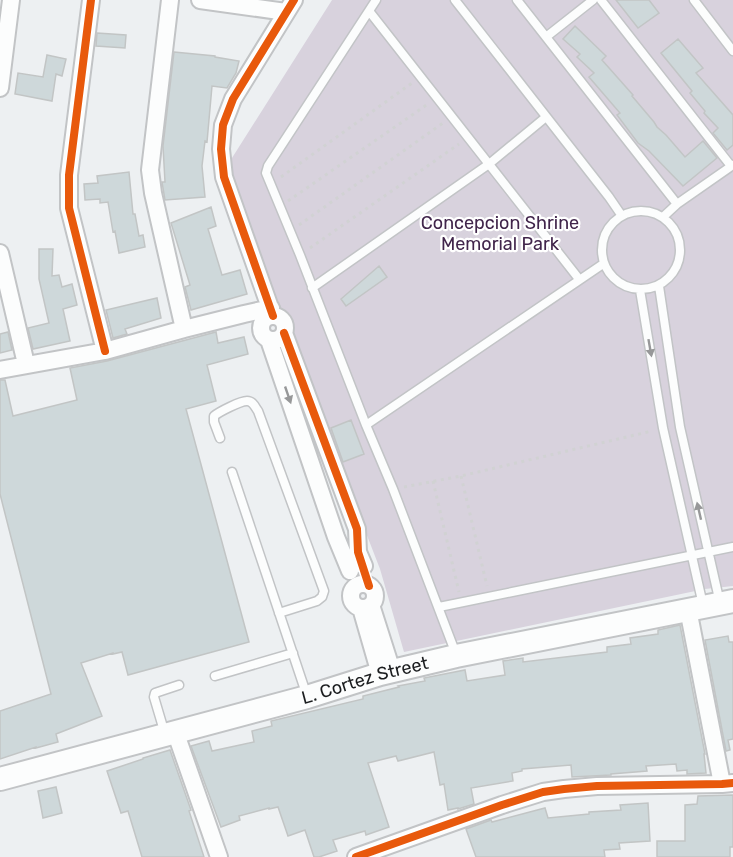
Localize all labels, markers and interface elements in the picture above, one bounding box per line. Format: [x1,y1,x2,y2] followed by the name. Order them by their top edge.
[421,212,579,255] park label: Concepcion Shrine Memorial Park
[646,339,655,358] one-way arrow
[283,387,293,405] one-way arrow
[694,502,704,521] one-way arrow
[299,652,430,709] street label: L. Cortez Street

